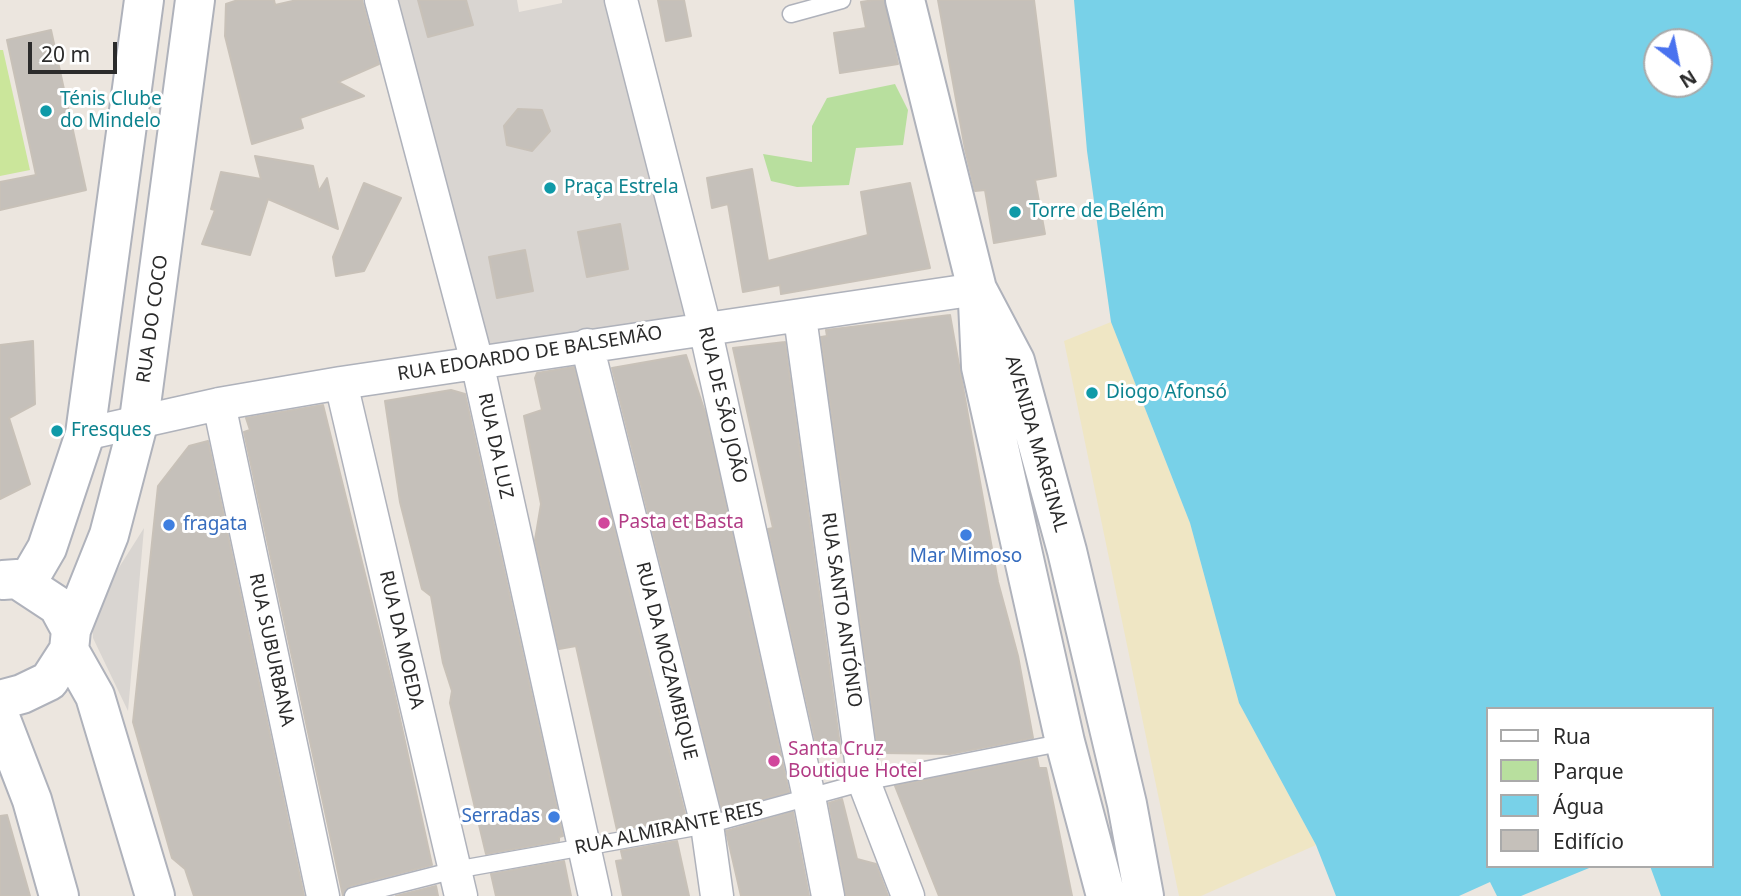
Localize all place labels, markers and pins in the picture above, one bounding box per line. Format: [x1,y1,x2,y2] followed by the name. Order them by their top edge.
[60,89,162,133] place label: Ténis Clube do Mindelo
[38,103,54,119] marker: Ténis Clube do Mindelo
[564,177,679,199] place label: Praça Estrela
[542,180,558,196] marker: Praça Estrela
[1029,201,1164,223] place label: Torre de Belém
[1007,204,1023,220] marker: Torre de Belém
[1106,382,1227,404] place label: Diogo Afonsó
[1084,385,1100,401] marker: Diogo Afonsó
[71,420,151,442] place label: Fresques
[49,423,65,439] marker: Fresques
[618,512,744,534] place label: Pasta et Basta
[183,514,248,536] place label: fragata
[596,515,612,531] marker: Pasta et Basta
[161,517,177,533] marker: fragata
[958,527,974,543] marker: Mar Mimoso
[910,546,1022,568] place label: Mar Mimoso
[788,739,922,783] place label: Santa Cruz Boutique Hotel
[766,753,782,769] marker: Santa Cruz Boutique Hotel
[461,806,540,828] place label: Serradas
[546,809,562,825] marker: Serradas

